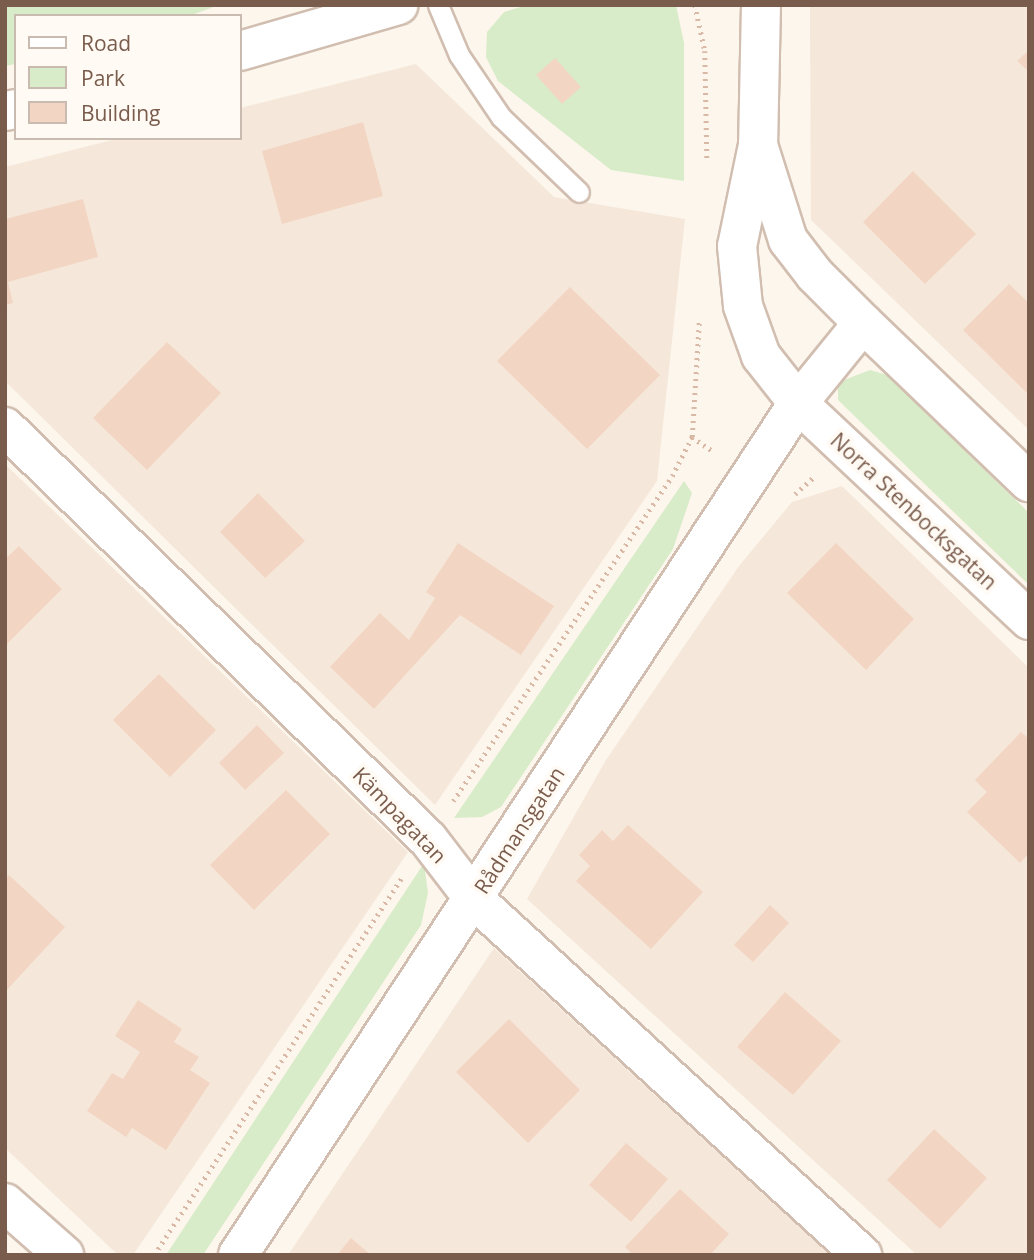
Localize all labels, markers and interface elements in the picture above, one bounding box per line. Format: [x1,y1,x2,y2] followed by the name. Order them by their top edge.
[14,14,242,140] legend
[81,29,131,57] text: Road
[81,64,125,92] text: Park
[81,99,160,127] text: Building
[826,427,1002,595] street label: Norra Stenbocksgatan
[348,762,452,868] street label: Kämpagatan
[469,762,569,898] street label: Rådmansgatan

